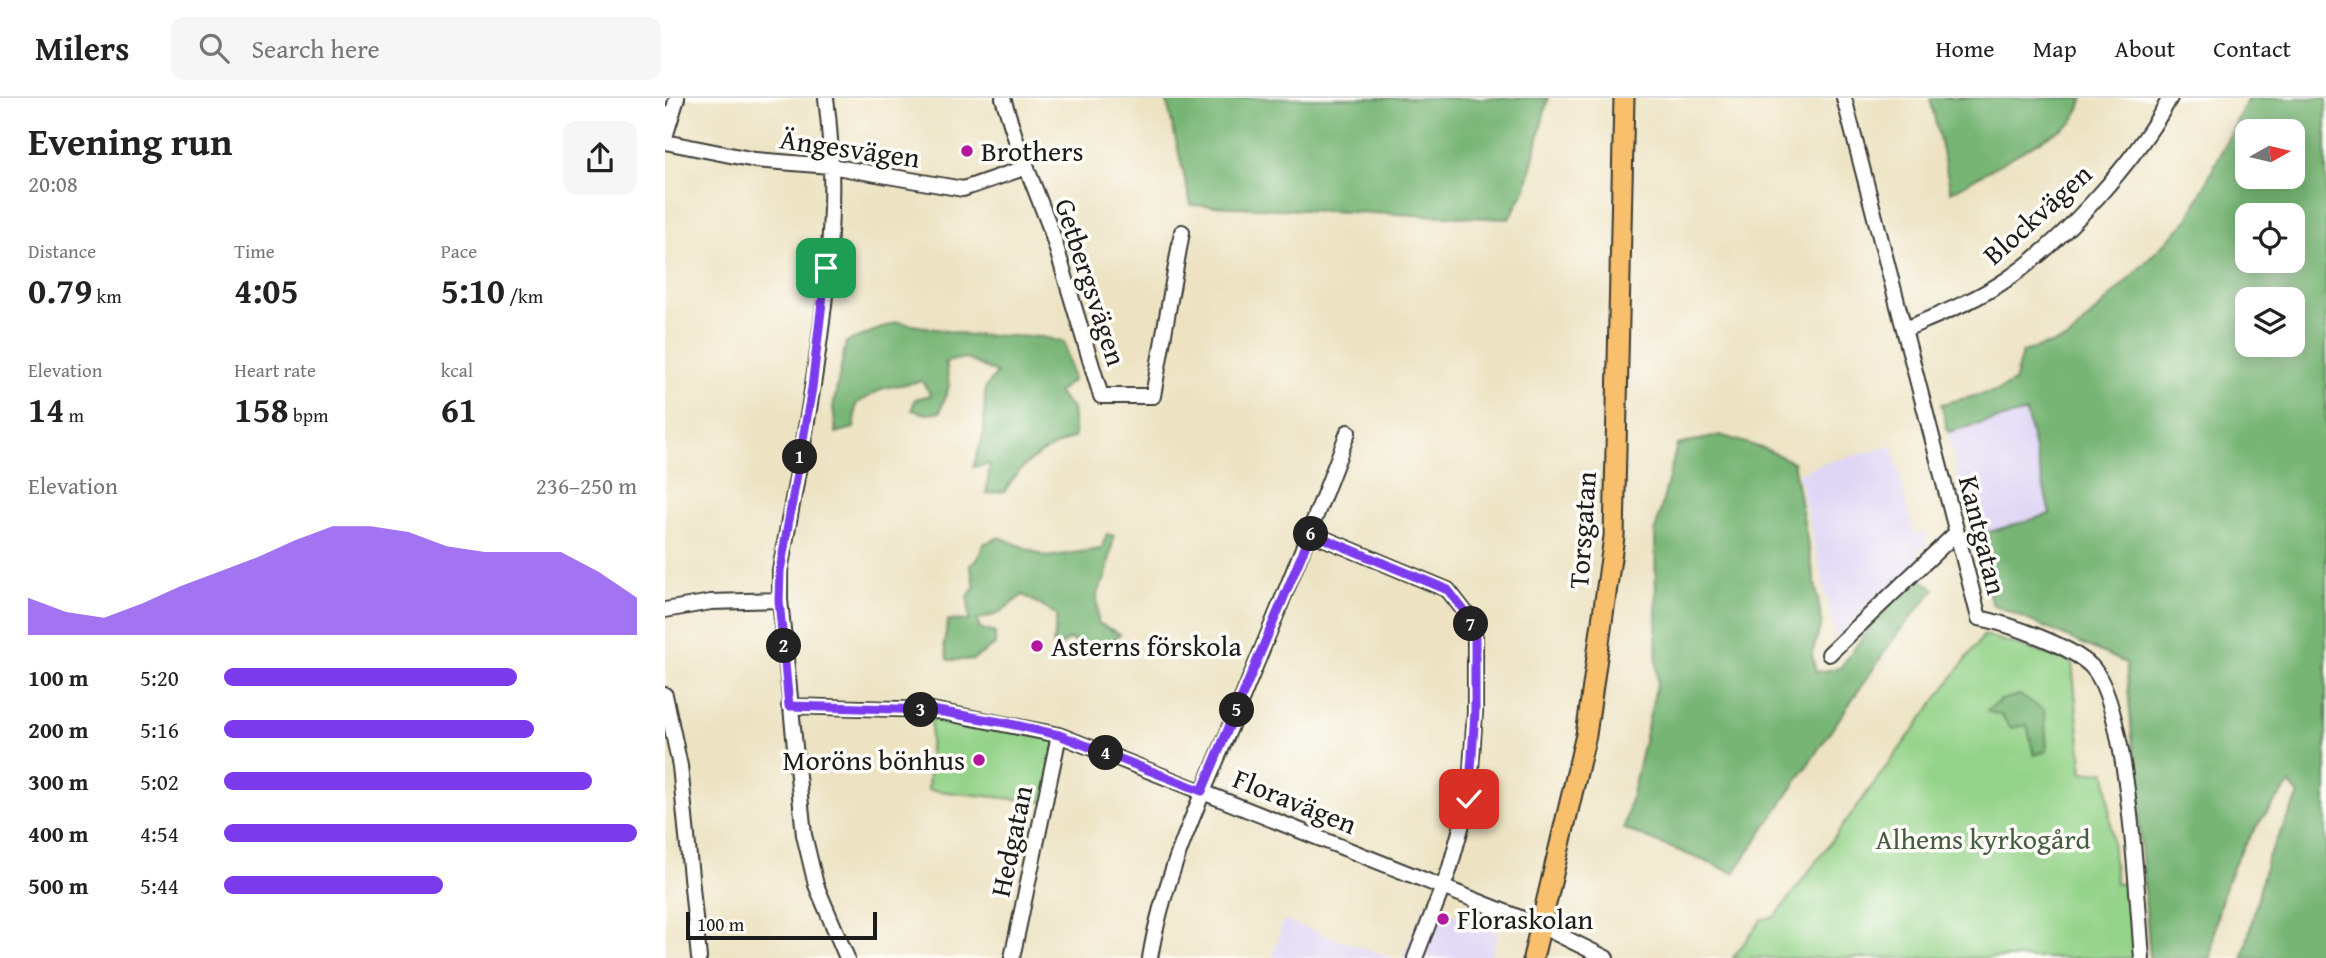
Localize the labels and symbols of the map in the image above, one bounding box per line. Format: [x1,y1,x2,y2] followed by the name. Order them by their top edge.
[777,117,923,178] street label: Ängesvägen
[2235,119,2305,189] north arrow
[981,130,1084,171] place label: Brothers
[959,143,975,159] marker: Brothers
[1973,153,2100,274] street label: Blockvägen
[1045,193,1138,371] street label: Getbergsvägen
[796,238,856,298] pin
[783,440,817,474] pin: 1
[1557,470,1606,590] street label: Torsgatan
[1949,471,2018,599] street label: Kantgatan
[1293,516,1329,551] pin: 6
[1453,606,1489,642] pin: 7
[1051,625,1242,666] place label: Asterns förskola
[767,628,801,664] pin: 2
[1029,638,1045,654] marker: Asterns förskola
[903,692,939,728] pin: 3
[1219,692,1255,728] pin: 5
[1089,736,1123,770] pin: 4
[782,739,965,780] place label: Moröns bönhus
[971,752,987,768] marker: Moröns bönhus
[1227,757,1363,844] street label: Floravägen
[1439,769,1499,829] pin
[979,781,1042,900] street label: Hedgatan
[1876,818,2090,859] park label: Alhems kyrkogård
[1457,898,1593,939] place label: Floraskolan
[686,909,877,941] scale bar
[1435,911,1451,927] marker: Floraskolan

